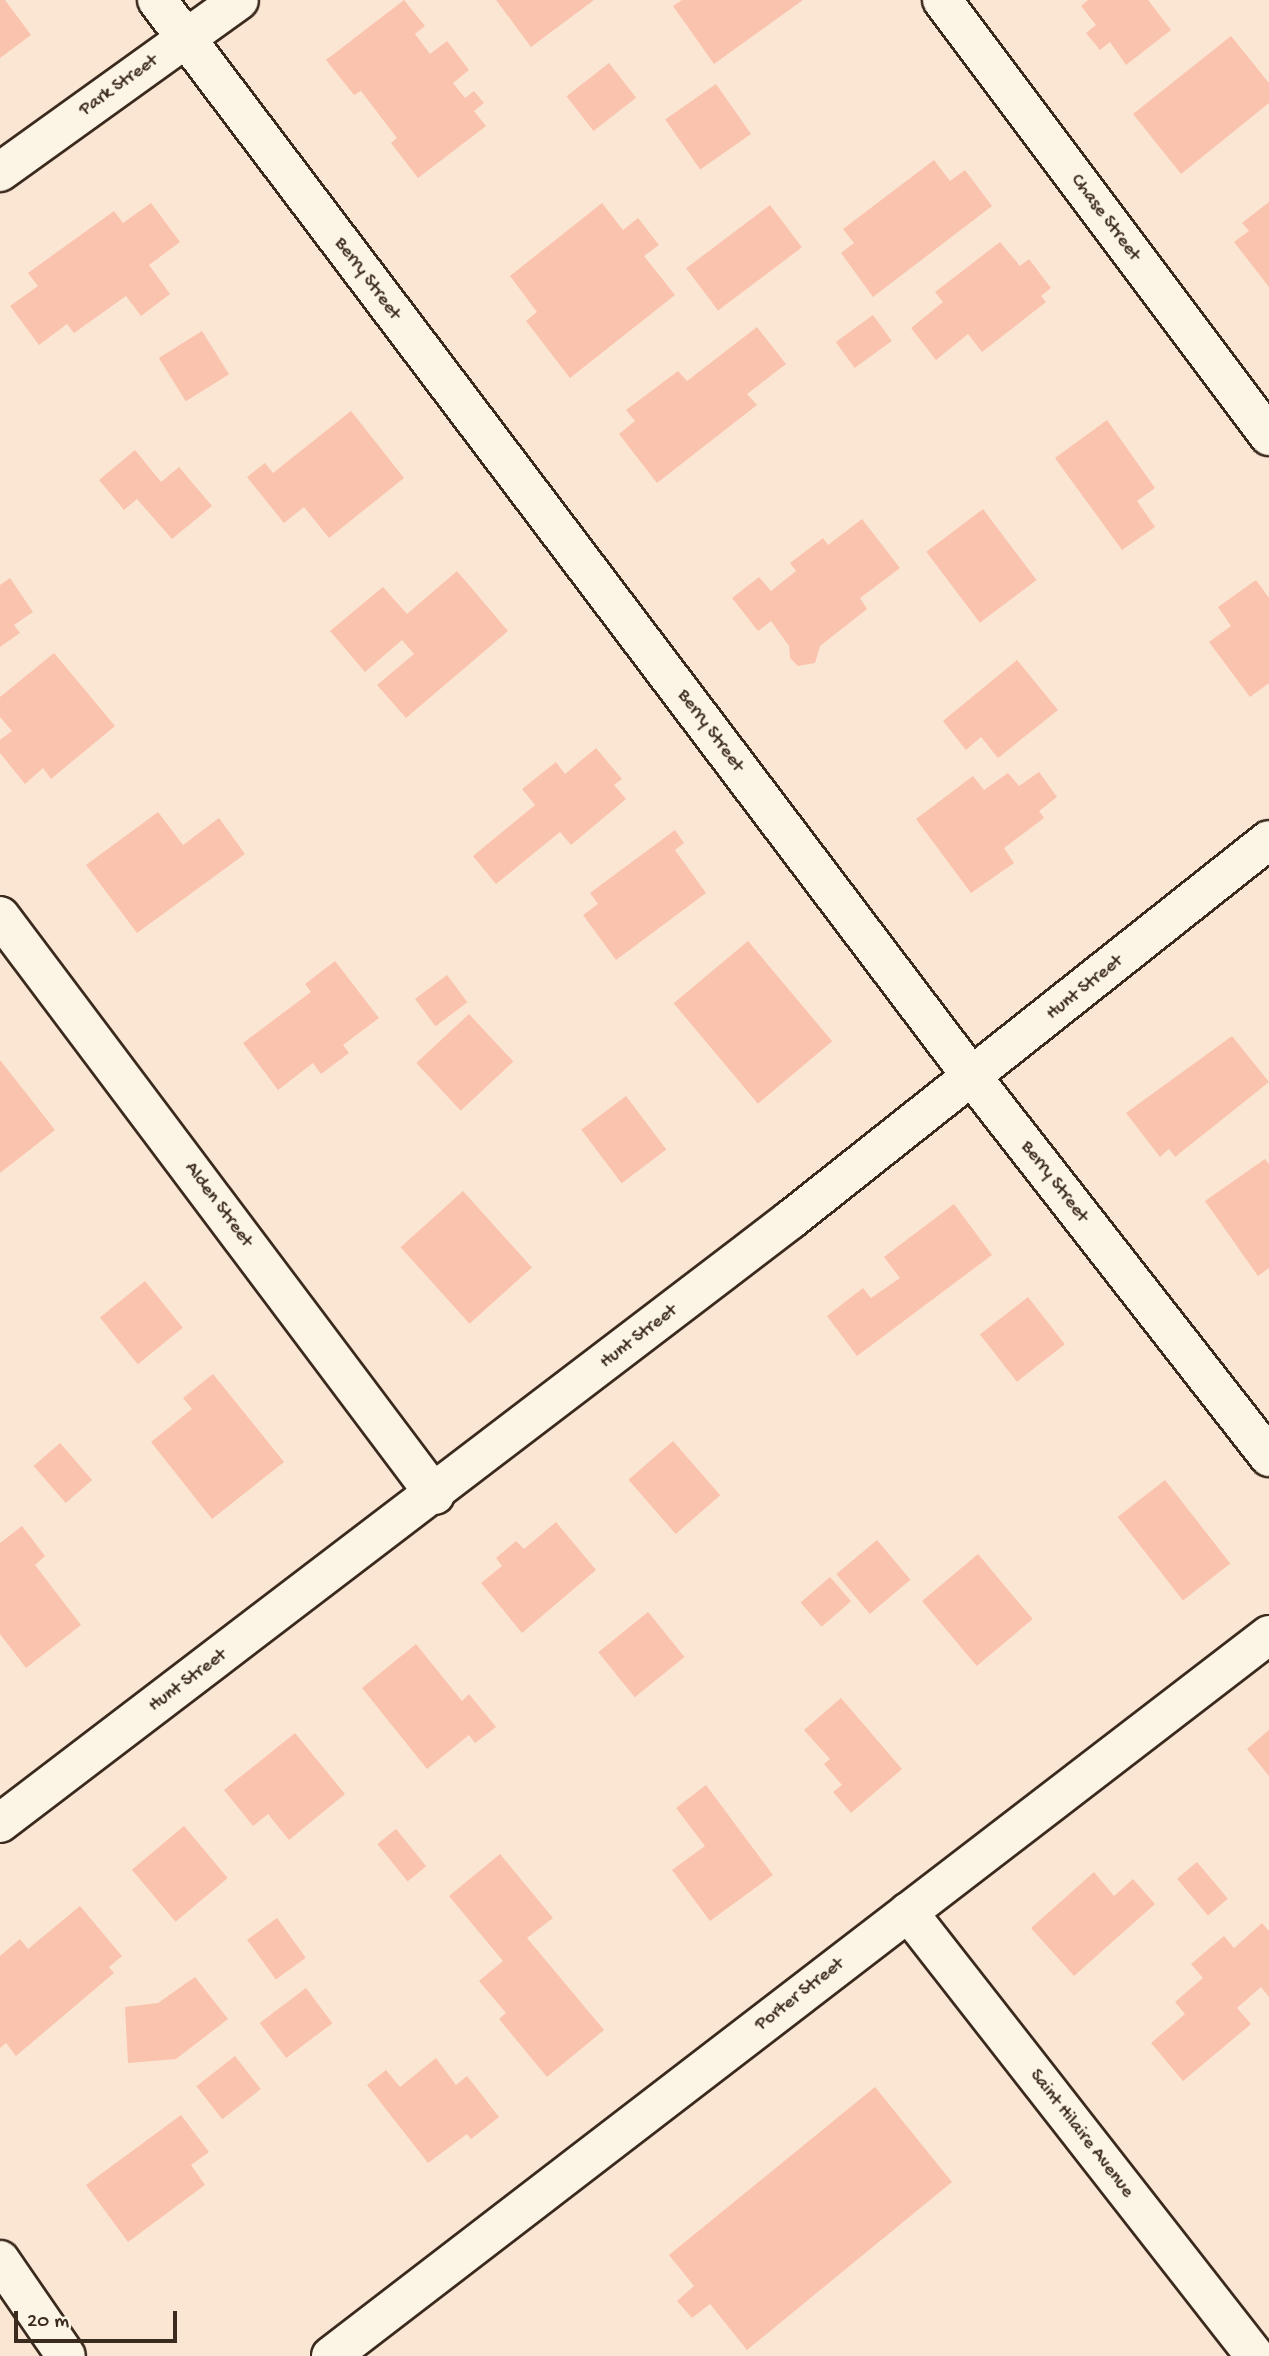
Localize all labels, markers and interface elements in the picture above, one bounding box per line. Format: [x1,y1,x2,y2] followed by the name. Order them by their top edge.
[75,50,163,122] street label: Park Street
[1065,170,1145,266] street label: Chase Street
[329,233,405,325] street label: Berry Street
[672,685,748,777] street label: Berry Street
[1042,950,1128,1026] street label: Hunt Street
[1015,1137,1093,1227] street label: Berry Street
[179,1158,257,1252] street label: Alden Street
[596,1300,682,1374] street label: Hunt Street
[145,1644,231,1718] street label: Hunt Street
[751,1953,849,2037] street label: Porter Street
[1024,2065,1138,2203] street label: Saint Hilaire Avenue
[18,2296,180,2340] scale bar
[27,2310,69,2335] text: 20 m

